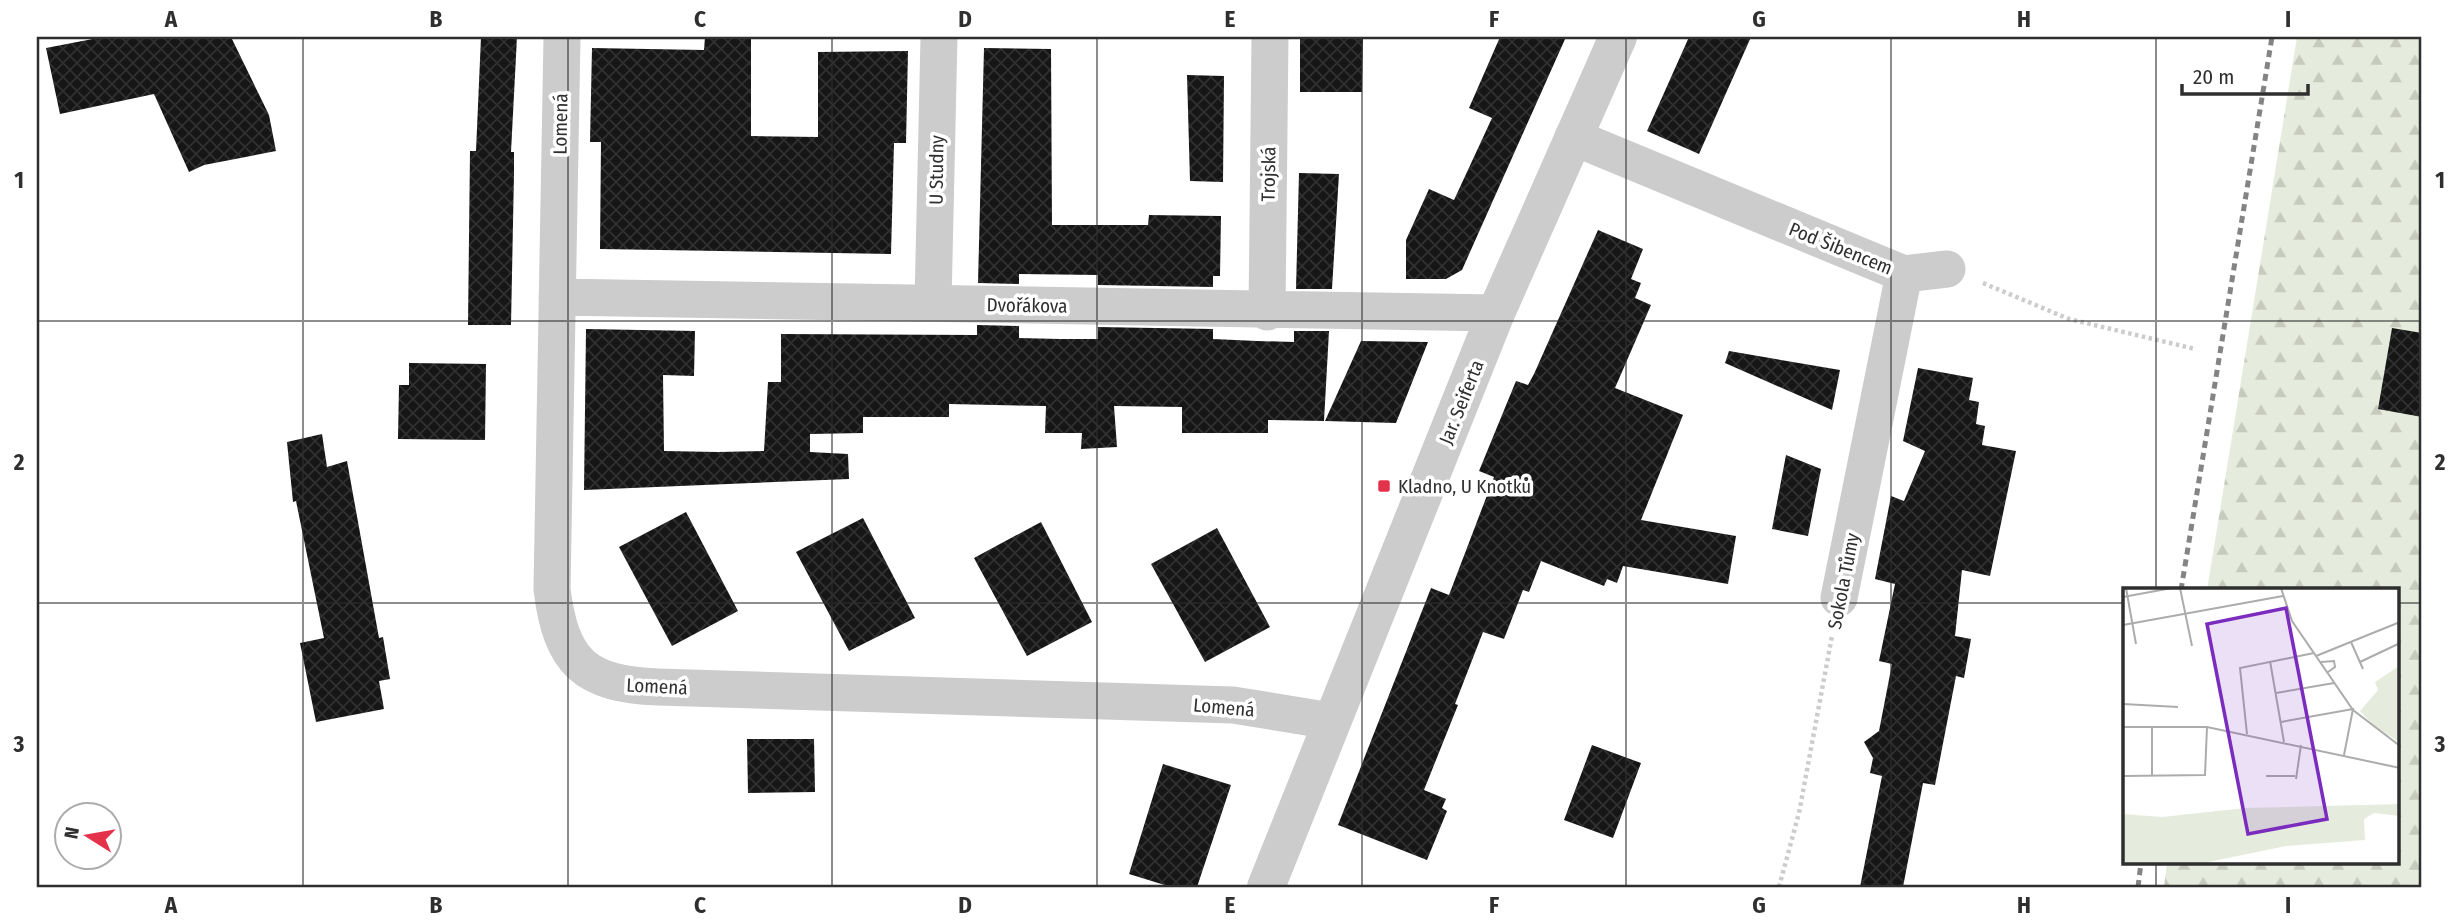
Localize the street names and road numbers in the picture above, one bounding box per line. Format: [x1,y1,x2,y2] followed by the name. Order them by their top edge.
[548,93,573,155] street label: Lomená
[924,134,949,205] street label: U Studny
[1257,146,1280,202] street label: Trojská
[1786,217,1896,280] street label: Pod Šibencem
[986,293,1068,318] street label: Dvořákova
[1434,357,1489,448] street label: Jar. Seiferta
[1823,530,1864,631] street label: Sokola Tůmy
[626,673,688,700] street label: Lomená
[1192,693,1256,722] street label: Lomená

